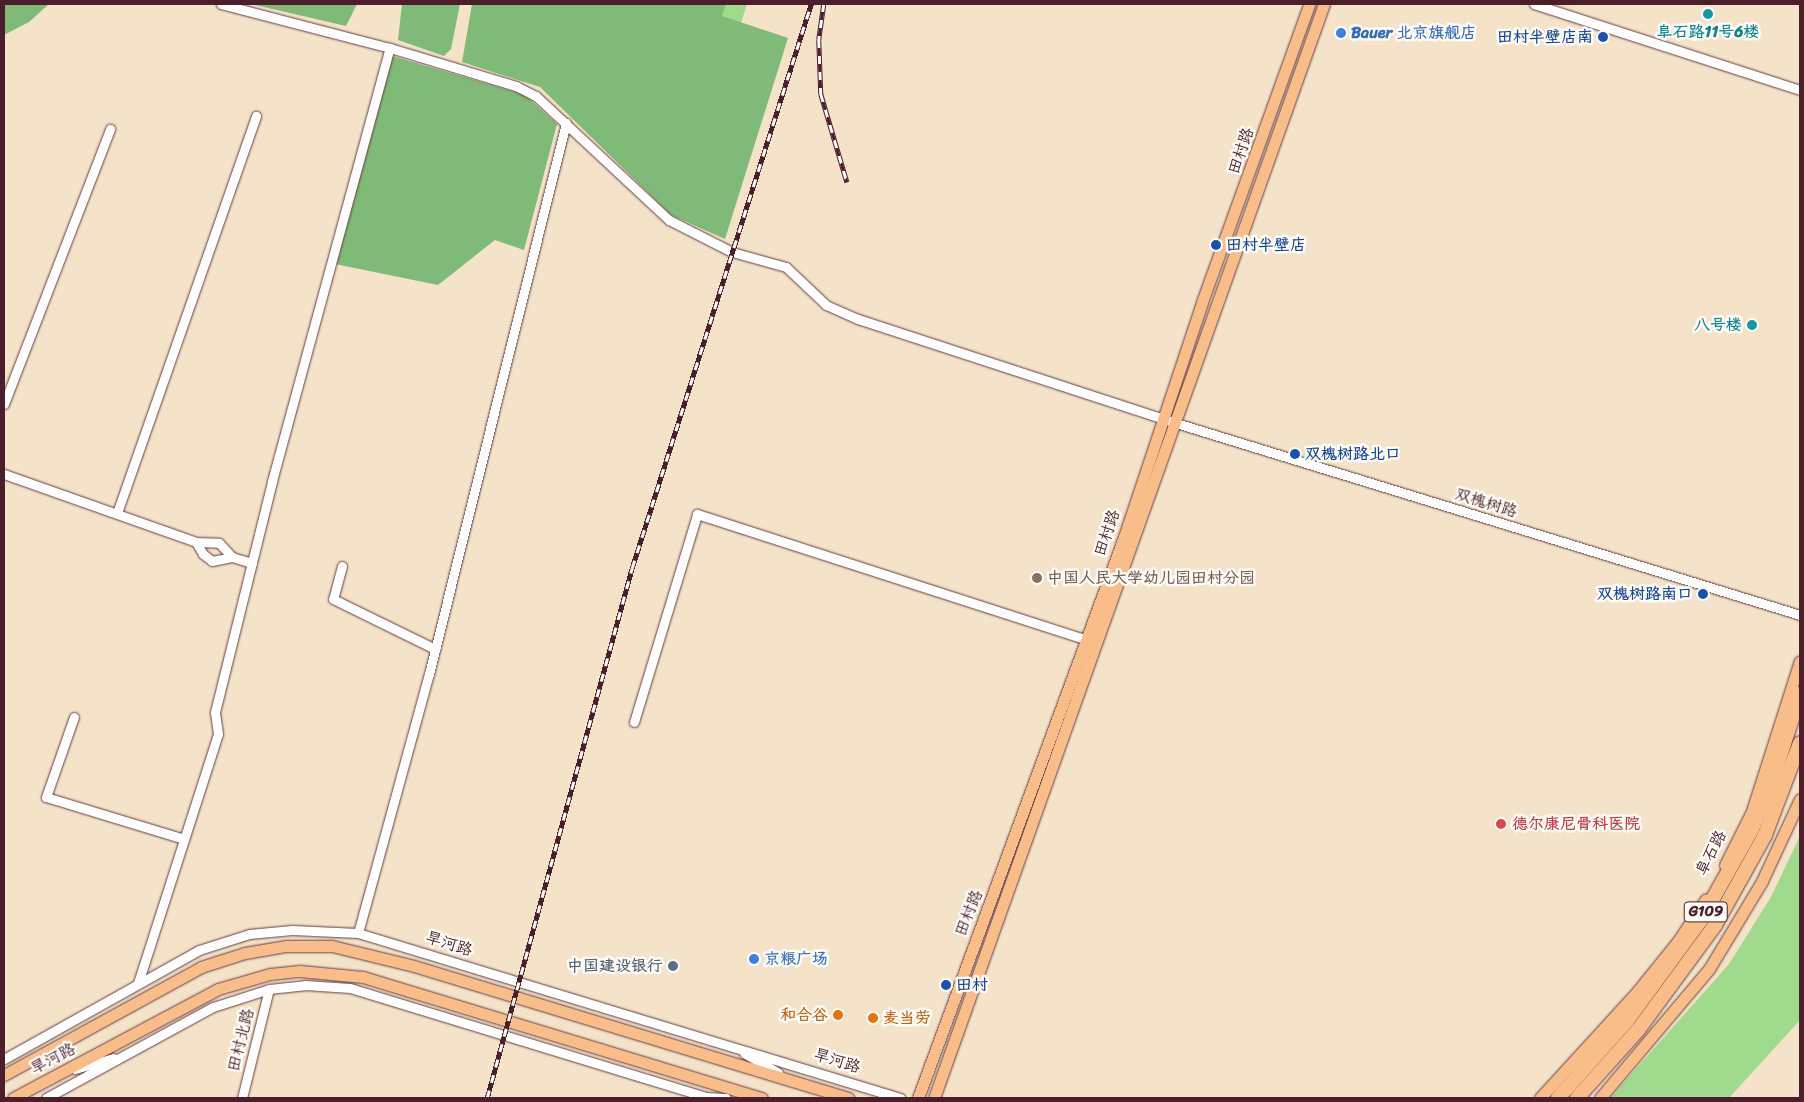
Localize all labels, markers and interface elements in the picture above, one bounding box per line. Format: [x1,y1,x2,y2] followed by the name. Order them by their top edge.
[1702,8,1714,20] marker: 阜石路11号6楼
[1657,22,1759,42] place label: 阜石路11号6楼
[1351,23,1476,43] place label: Bauer 北京旗舰店
[1335,27,1347,39] marker: Bauer 北京旗舰店
[1497,27,1593,47] place label: 田村半壁店南
[1597,31,1609,43] marker: 田村半壁店南
[1224,125,1258,177] street label: 田村路
[1226,235,1306,255] place label: 田村半壁店
[1210,239,1222,251] marker: 田村半壁店
[1694,315,1742,335] place label: 八号楼
[1746,319,1758,331] marker: 八号楼
[1305,444,1401,464] place label: 双槐树路北口
[1289,448,1301,460] marker: 双槐树路北口
[1453,484,1519,522] street label: 双槐树路
[1090,507,1124,559] street label: 田村路
[1047,568,1255,588] place label: 中国人民大学幼儿园田村分园
[1031,572,1043,584] marker: 中国人民大学幼儿园田村分园
[1597,584,1693,604] place label: 双槐树路南口
[1697,588,1709,600] marker: 双槐树路南口
[1512,814,1640,834] place label: 德尔康尼骨科医院
[1494,817,1508,831] marker: 德尔康尼骨科医院
[1692,827,1730,879] street label: 阜石路
[951,887,987,939] street label: 田村路
[1684,900,1728,924] road number: G109
[423,928,475,960] street label: 旱河路
[764,949,828,969] place label: 京粮广场
[748,953,760,965] marker: 京粮广场
[567,956,663,976] place label: 中国建设银行
[667,960,679,972] marker: 中国建设银行
[956,975,988,995] place label: 田村
[940,979,952,991] marker: 田村
[780,1005,828,1025] place label: 和合谷
[224,1007,258,1073] street label: 田村北路
[883,1008,931,1028] place label: 麦当劳
[832,1009,844,1021] marker: 和合谷
[867,1012,879,1024] marker: 麦当劳
[27,1039,79,1079] street label: 旱河路
[811,1045,863,1077] street label: 旱河路

